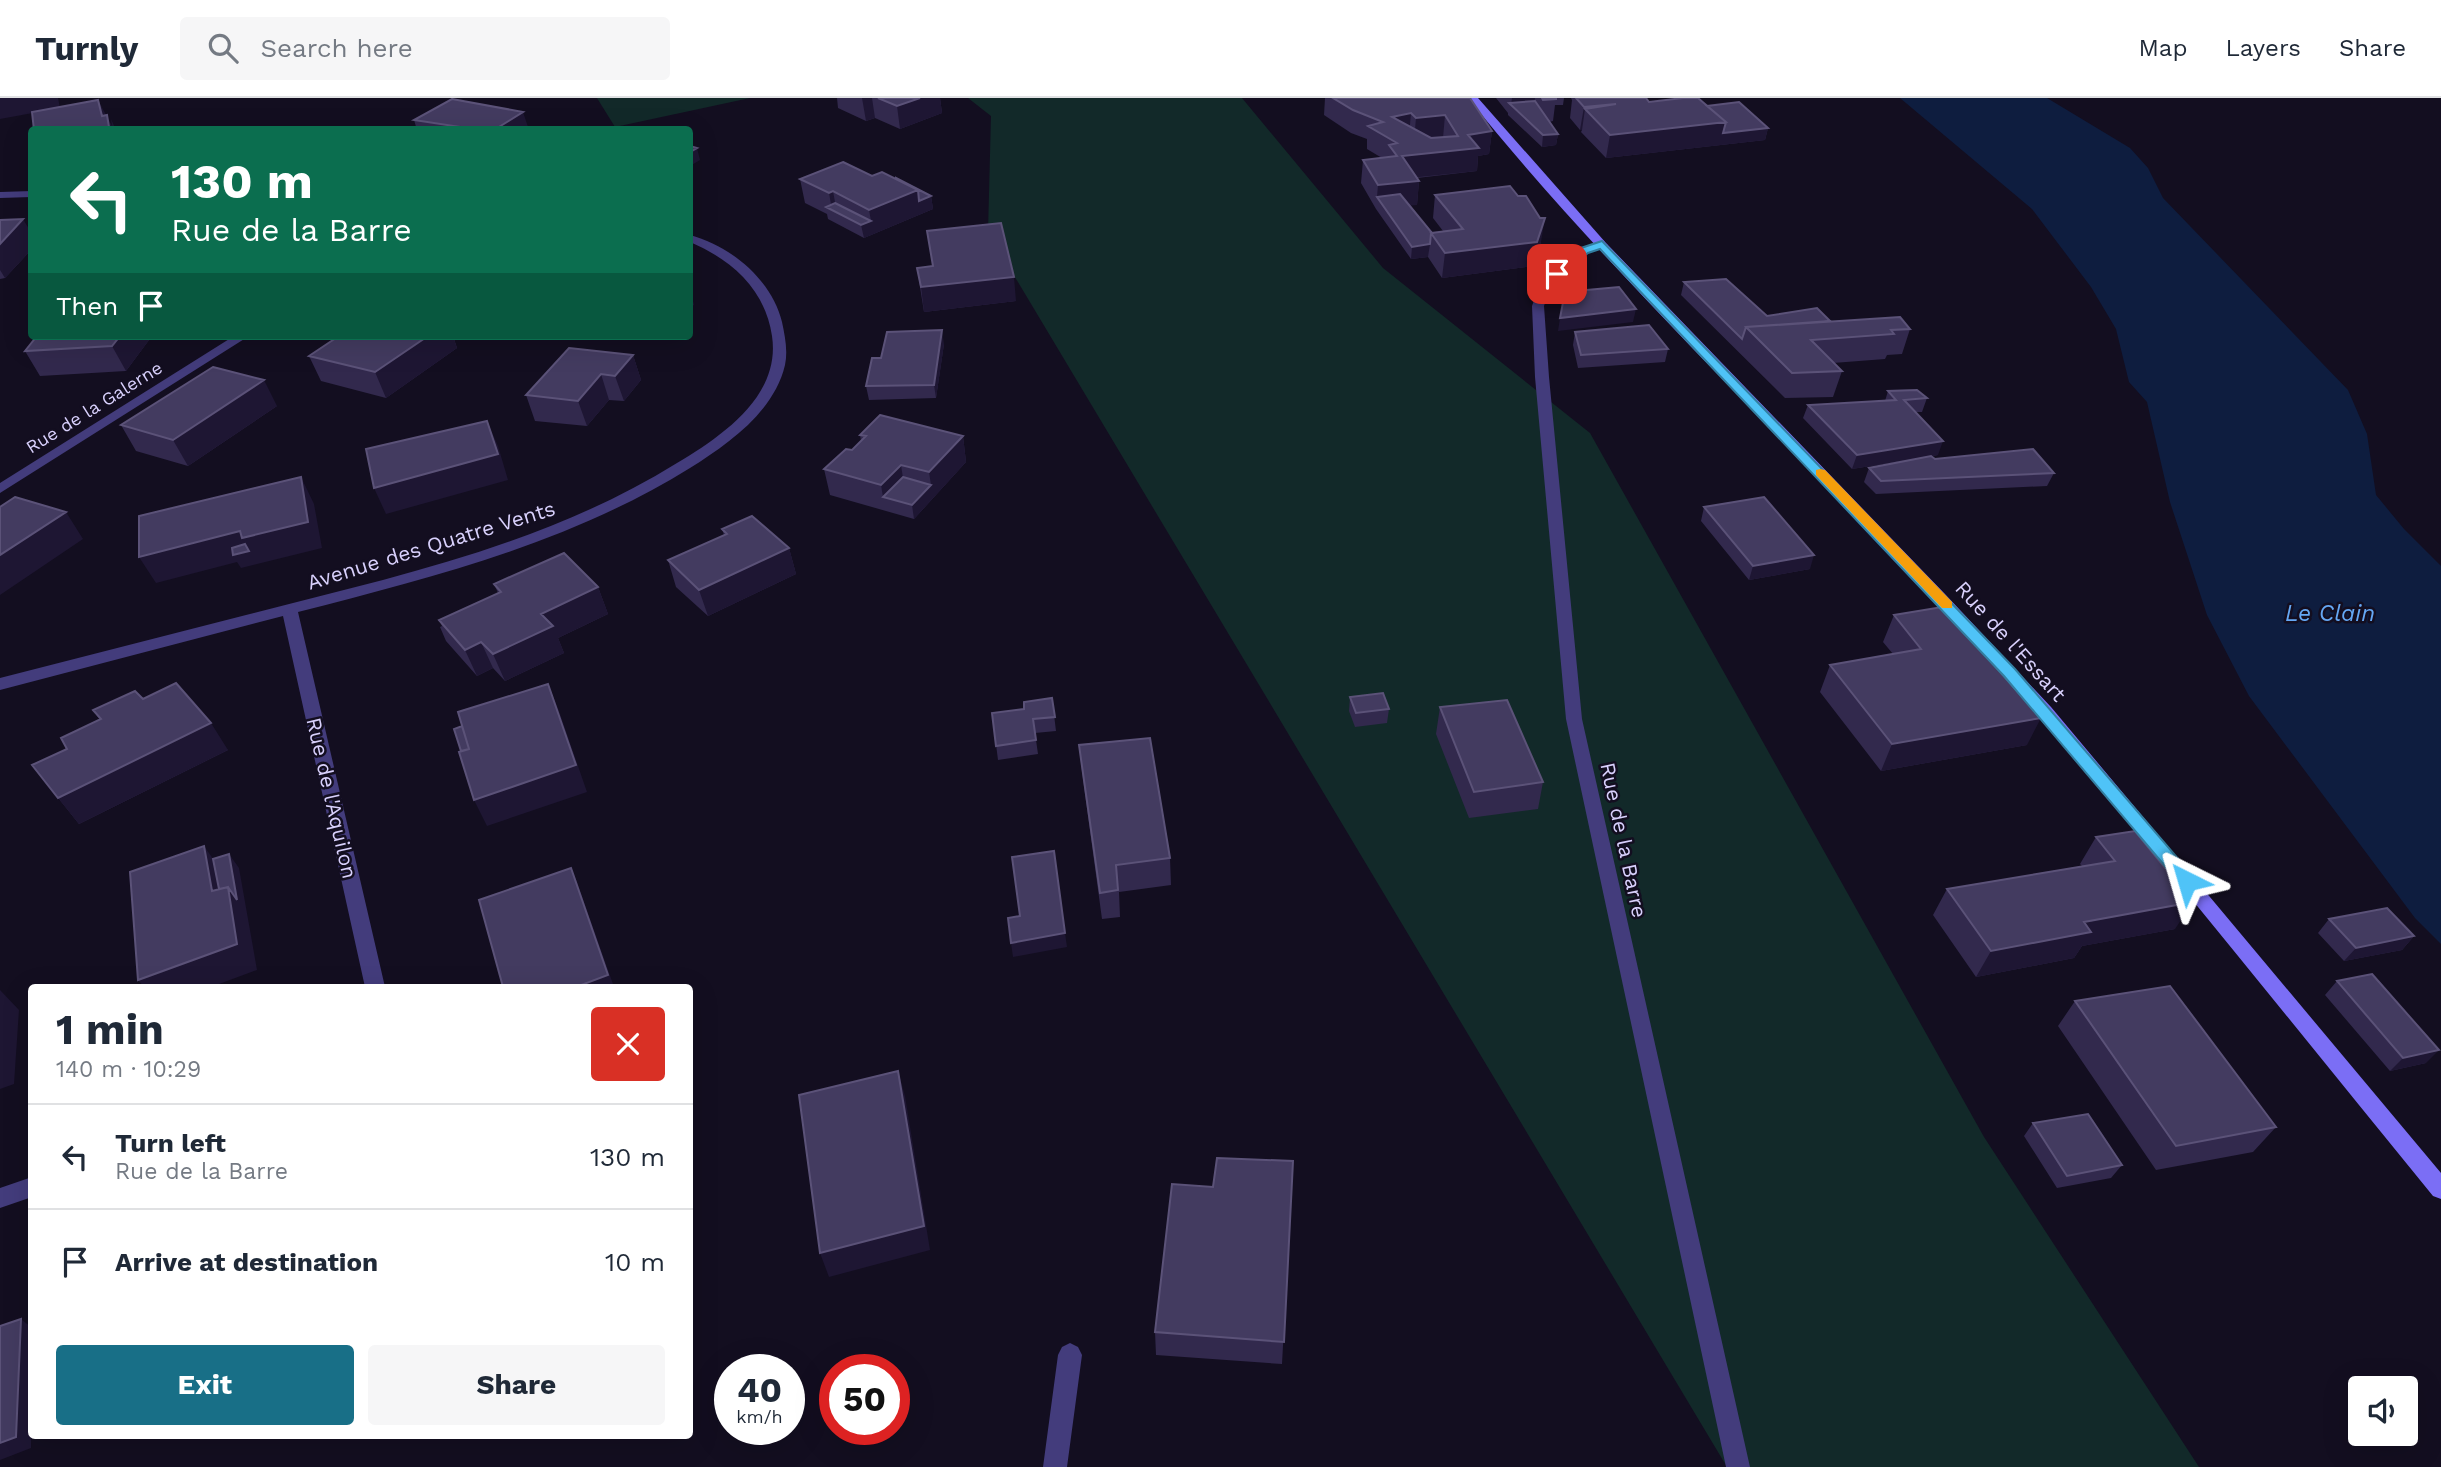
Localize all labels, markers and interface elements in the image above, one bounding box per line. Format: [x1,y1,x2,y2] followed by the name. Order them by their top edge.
[180,17,670,80] search box
[35,29,138,68] text: Turnly
[204,29,242,67] icon: search
[260,33,413,63] text: Search here
[2139,34,2187,62] text: Map
[2225,34,2301,62] text: Layers
[2339,34,2406,62] text: Share
[171,152,313,210] text: 130 m
[56,154,147,245] icon: left
[171,211,412,249] text: Rue de la Barre
[1527,244,1587,304] pin
[1538,255,1576,293] icon: arrive
[132,287,170,325] icon: arrive
[56,291,118,321] text: Then
[22,357,166,457] street label: Rue de la Galerne
[304,495,558,595] street label: Avenue des Quatre Vents
[1950,576,2072,707] street label: Rue de l'Essart
[2285,600,2375,627] water label: Le Clain
[301,715,363,881] street label: Rue de l'Aquilon
[1595,760,1653,920] street label: Rue de la Barre
[2150,844,2224,918] position arrow
[56,1005,164,1054] text: 1 min
[591,1007,665,1081] button: close
[56,1056,201,1083] text: 140 m · 10:29
[115,1128,226,1158] text: Turn left
[56,1138,94,1176] icon: left
[590,1142,665,1172] text: 130 m
[115,1158,288,1185] text: Rue de la Barre
[56,1243,94,1281] icon: arrive
[115,1247,378,1277] text: Arrive at destination
[605,1247,665,1277] text: 10 m
[56,1345,354,1425] button: Exit
[368,1345,665,1425] button: Share
[819,1354,910,1445] speed limit sign: 50
[737,1369,782,1411] text: 40
[2348,1376,2418,1446] map controls
[2348,1376,2418,1446] button: sound
[736,1406,783,1427] text: km/h

